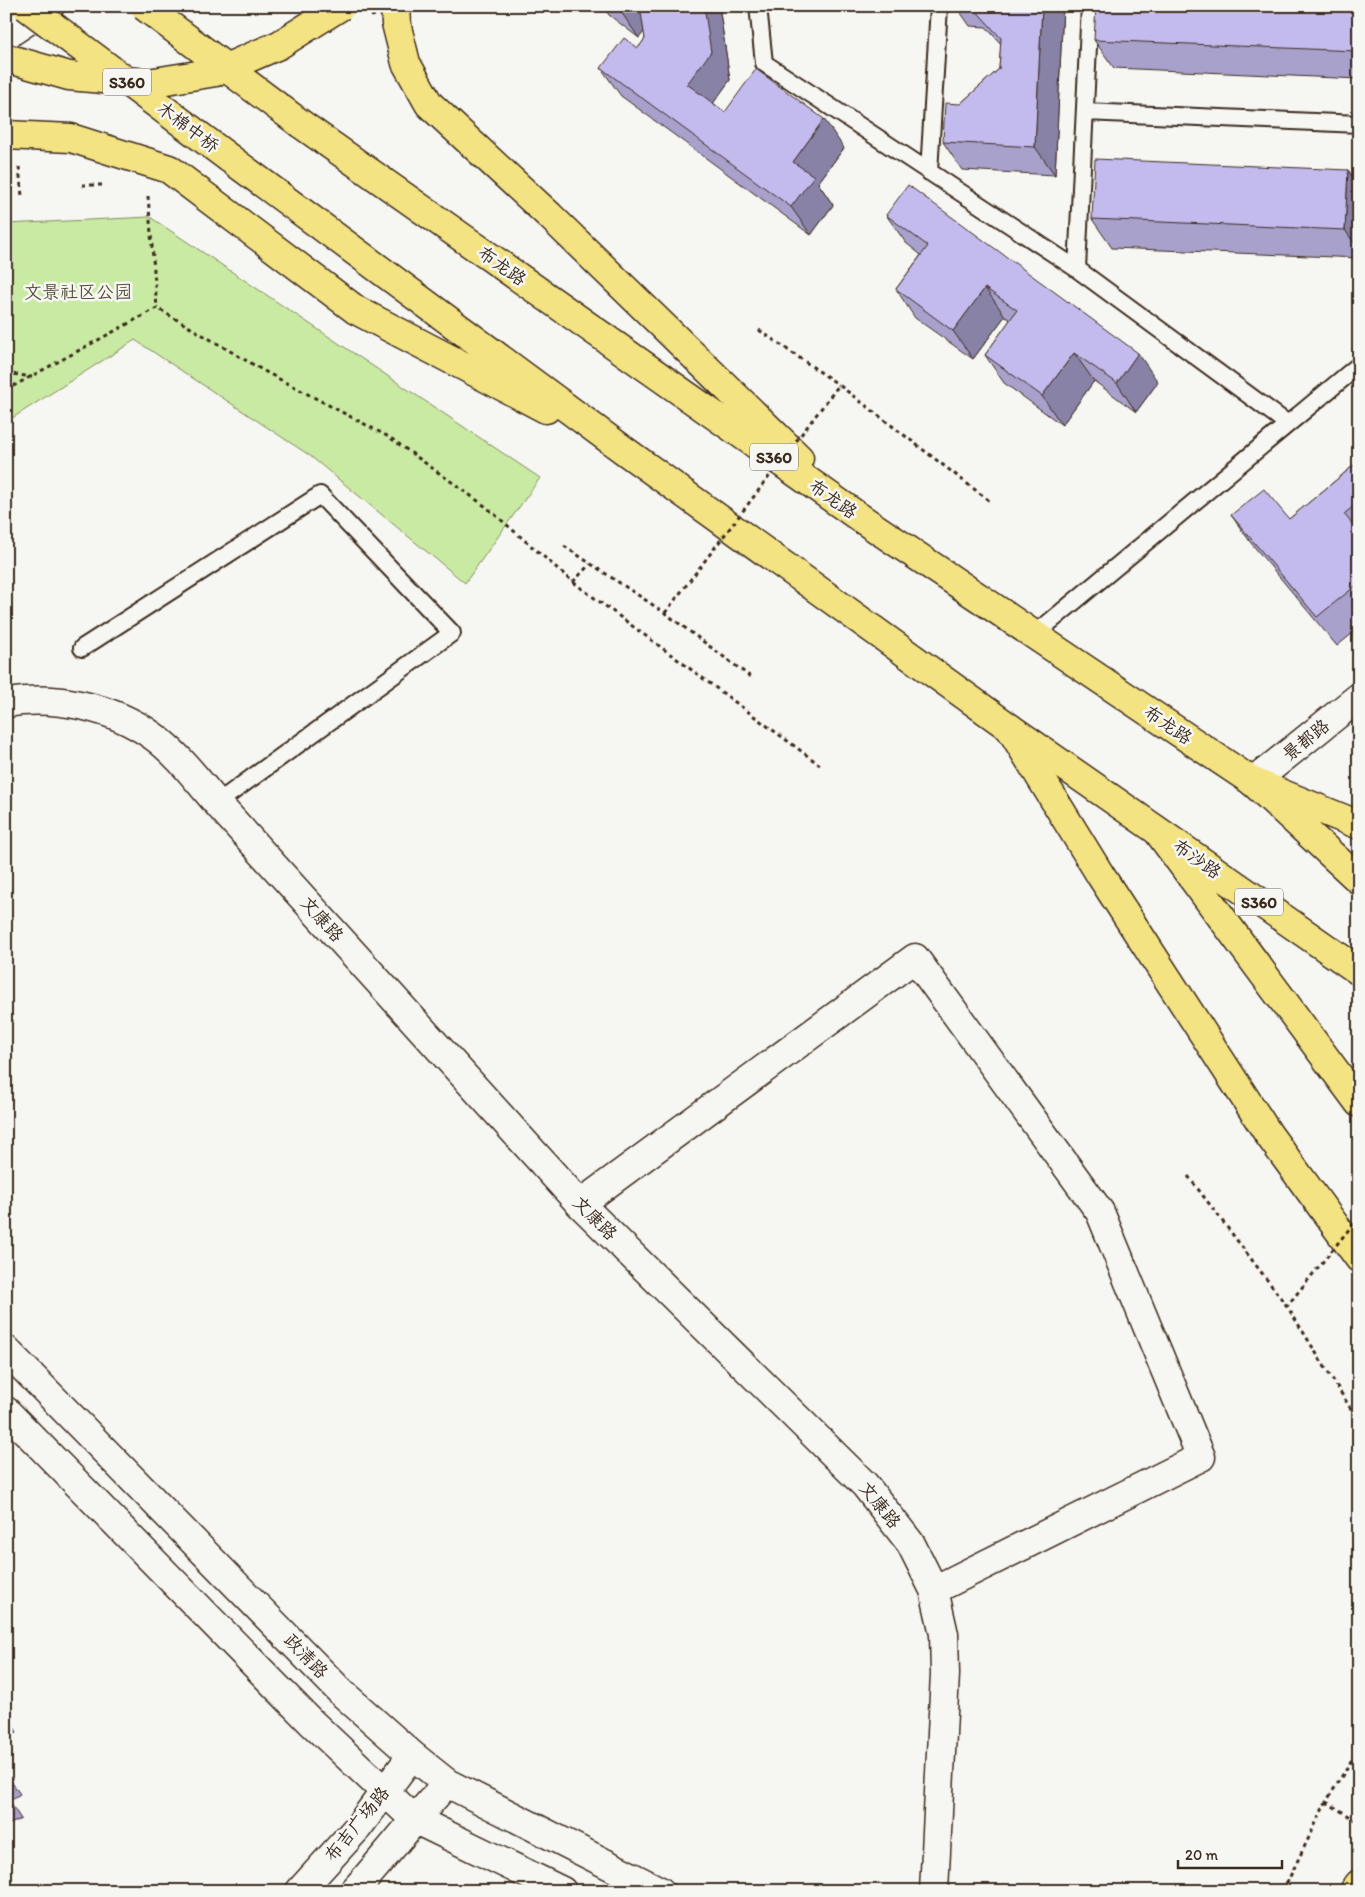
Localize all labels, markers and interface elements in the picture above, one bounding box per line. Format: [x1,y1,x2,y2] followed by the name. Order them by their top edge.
[103,68,151,95] road number: S360
[153,97,223,157] street label: 木棉中桥
[474,242,530,290] street label: 布龙路
[24,281,132,303] park label: 文景社区公园
[750,444,798,471] road number: S360
[805,475,861,523] street label: 布龙路
[1139,701,1197,749] street label: 布龙路
[1278,714,1334,766] street label: 景都路
[1169,835,1225,883] street label: 布沙路
[1235,889,1283,916] road number: S360
[296,892,348,946] street label: 文康路
[568,1191,622,1245] street label: 文康路
[854,1477,906,1533] street label: 文康路
[279,1629,333,1683] street label: 政清路
[320,1782,394,1866] street label: 布吉广场路
[1178,1837,1281,1869] scale bar
[1185,1846,1219,1864] text: 20 m

